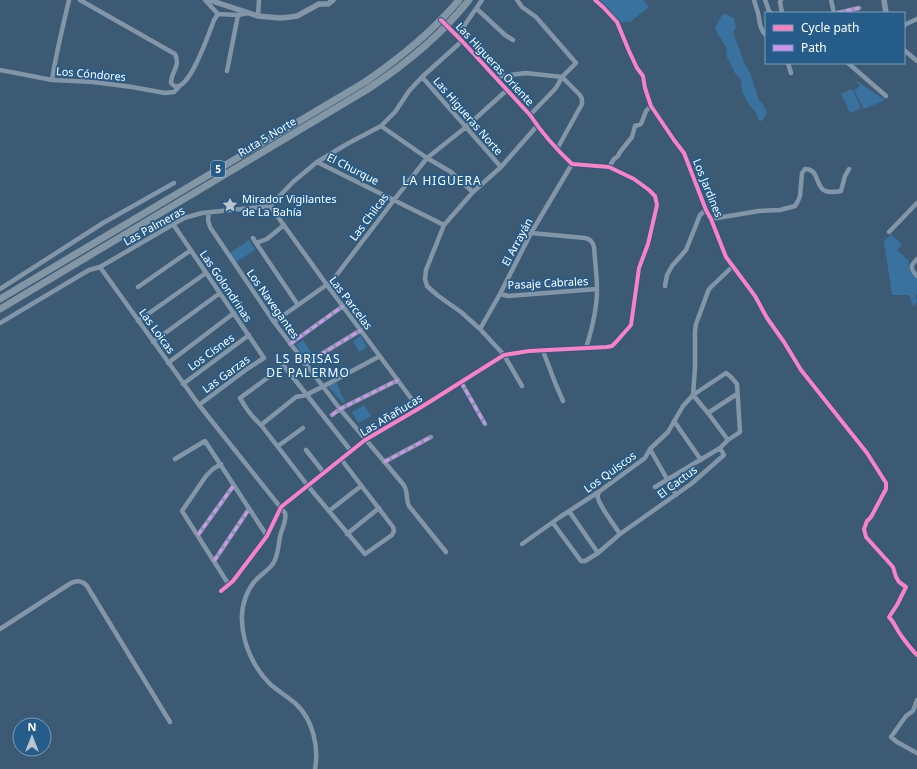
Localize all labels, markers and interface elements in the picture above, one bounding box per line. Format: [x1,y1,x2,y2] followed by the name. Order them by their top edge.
[765,12,905,64] legend
[453,19,538,108] street label: Las Higueras Oriente
[801,19,859,36] text: Cycle path
[801,39,827,56] text: Path
[55,63,127,84] street label: Los Cóndores
[430,73,507,158] street label: Las Higueras Norte
[235,113,299,160] street label: Ruta 5 Norte
[325,149,382,188] street label: El Churque
[690,156,727,219] street label: Los Jardines
[211,161,225,177] road number: 5
[402,172,482,189] district label: LA HIGUERA
[346,190,392,244] street label: Las Chilcas
[242,191,336,219] place label: Mirador Vigilantes de La Bahía
[221,196,239,214] place icon: Mirador Vigilantes de La Bahía
[120,203,187,249] street label: Las Palmeras
[498,215,535,268] street label: El Arrayán
[197,247,256,324] street label: Las Golondrinas
[244,266,303,342] street label: Los Navegantes
[326,273,376,332] street label: Las Parcelas
[507,273,589,292] street label: Pasaje Cabrales
[136,305,179,356] street label: Las Loicas
[184,330,237,374] street label: Los Cisnes
[266,350,350,381] district label: LS BRISAS DE PALERMO
[199,351,253,396] street label: Las Garzas
[357,390,425,439] street label: Las Añañucas
[581,448,639,496] street label: Los Quiscos
[654,462,700,502] street label: El Cactus
[12,717,52,757] north arrow
[28,719,36,734] text: N

